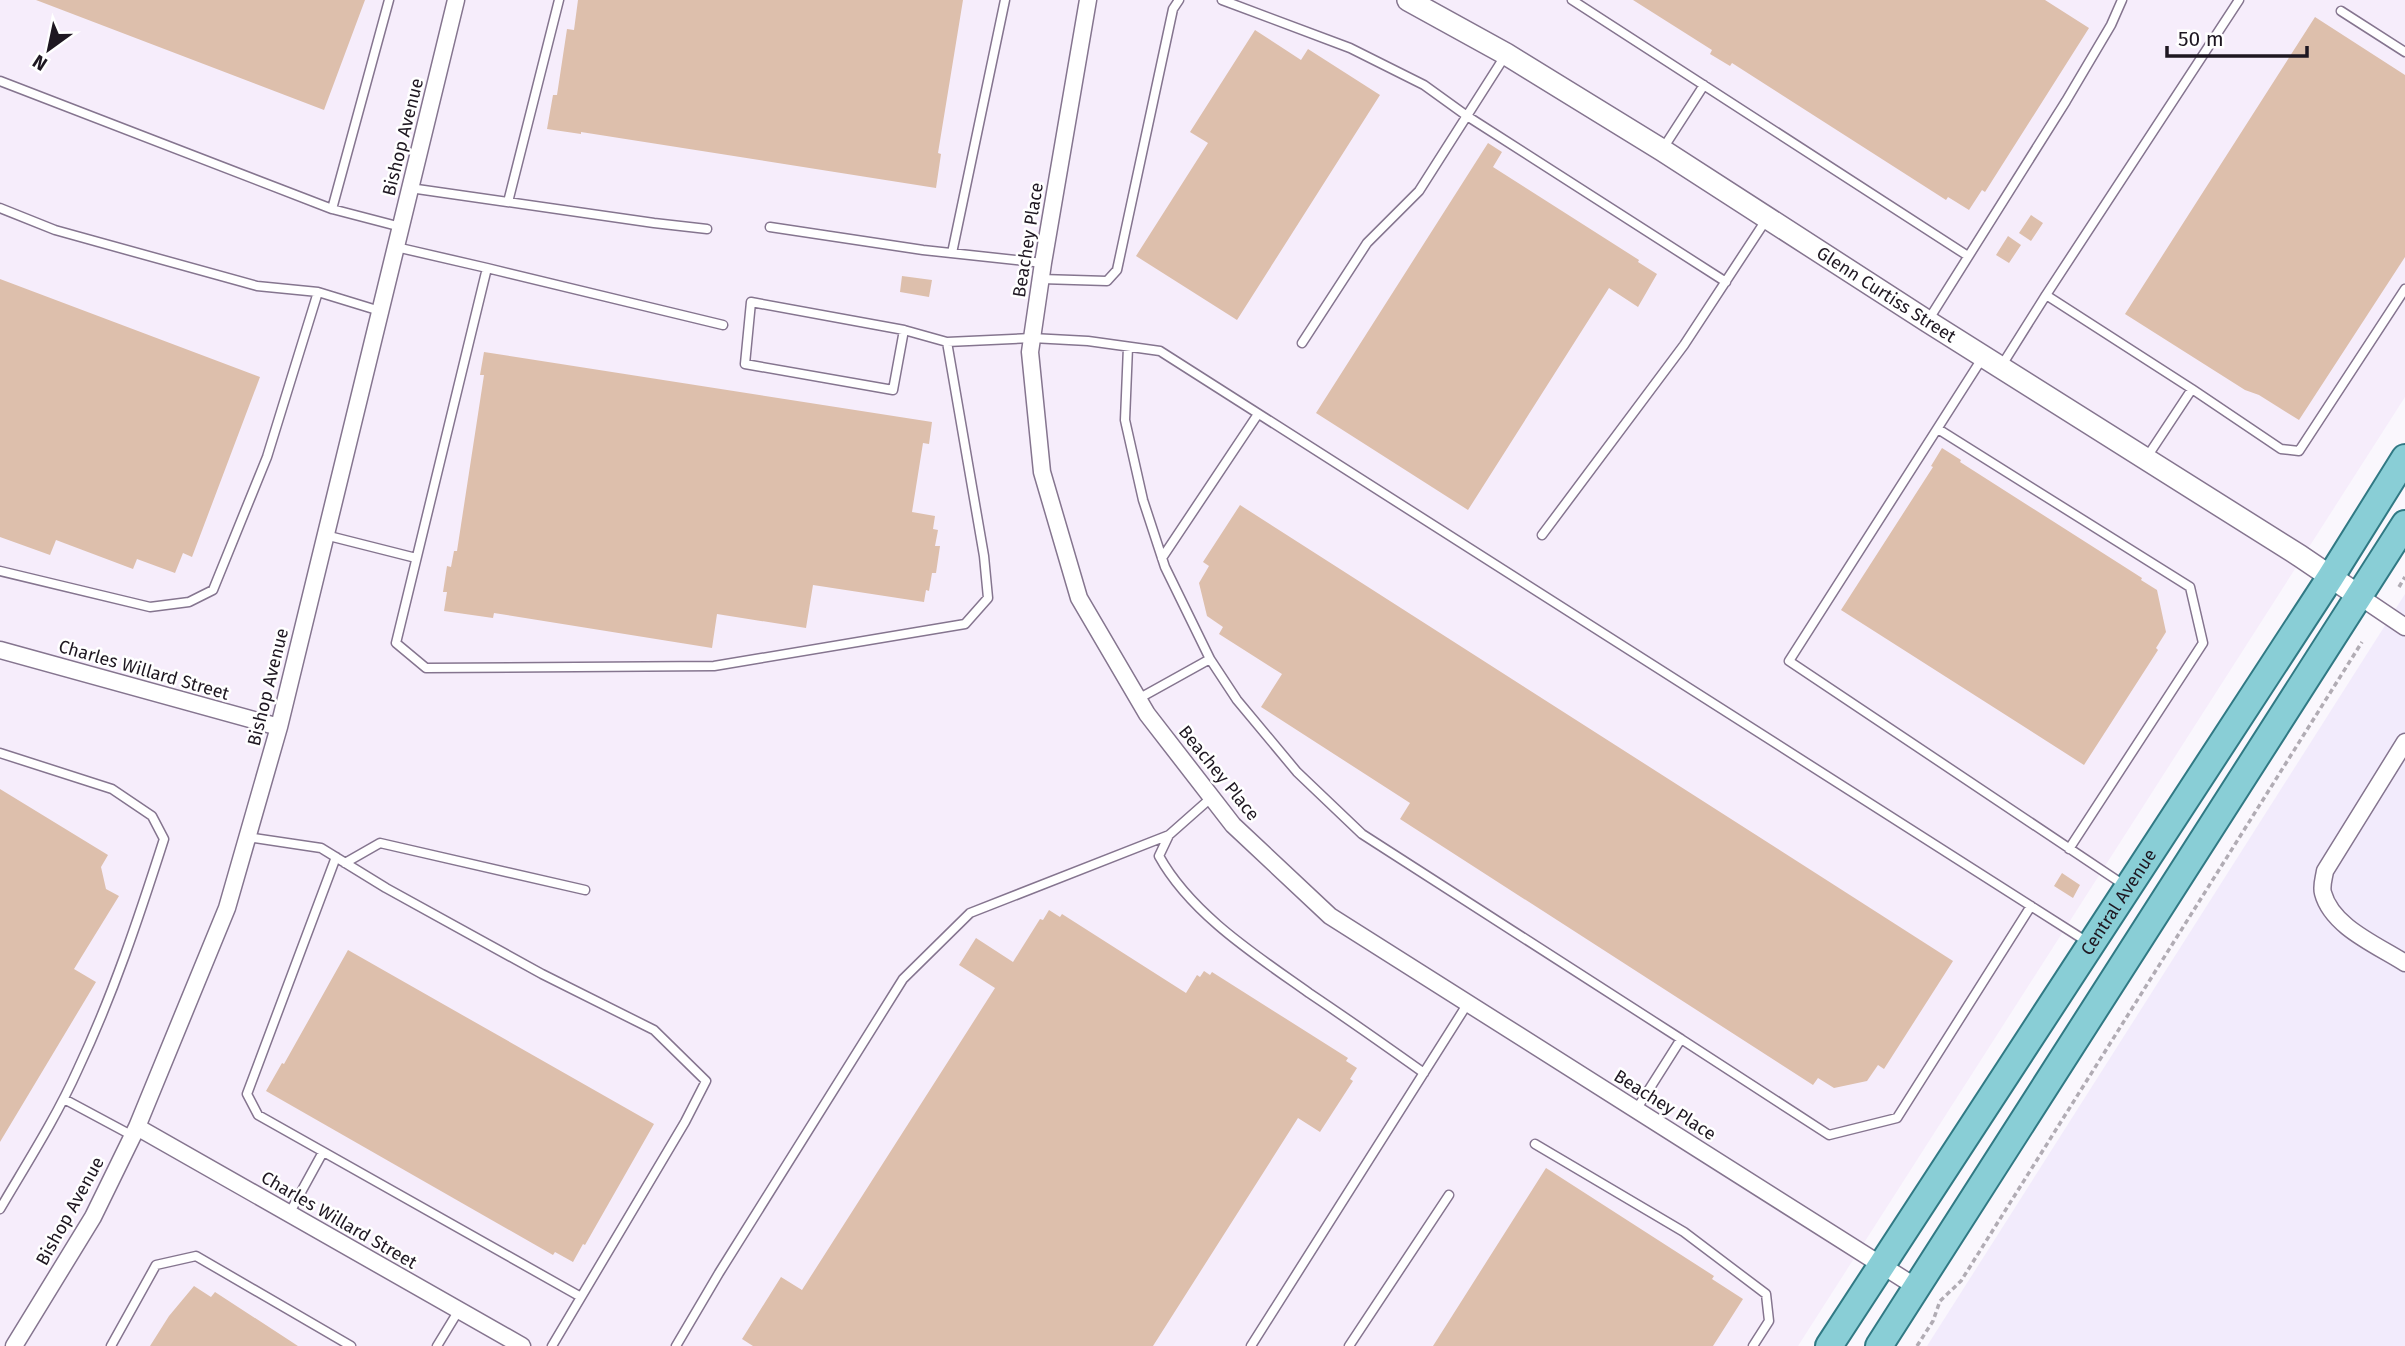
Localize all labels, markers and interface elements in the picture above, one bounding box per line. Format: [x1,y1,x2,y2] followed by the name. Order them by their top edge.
[14,14,84,84] north arrow
[2167,14,2307,58] scale bar
[2178,26,2224,52] text: 50 m
[28,50,52,76] text: N
[378,76,428,198] street label: Bishop Avenue
[1008,181,1048,299] street label: Beachey Place
[1813,242,1961,348] street label: Glenn Curtiss Street
[243,626,293,748] street label: Bishop Avenue
[56,635,232,705] street label: Charles Willard Street
[1174,721,1264,825] street label: Beachey Place
[2076,845,2161,959] street label: Central Avenue
[1610,1065,1720,1145] street label: Beachey Place
[31,1153,109,1269] street label: Bishop Avenue
[257,1166,421,1274] street label: Charles Willard Street

